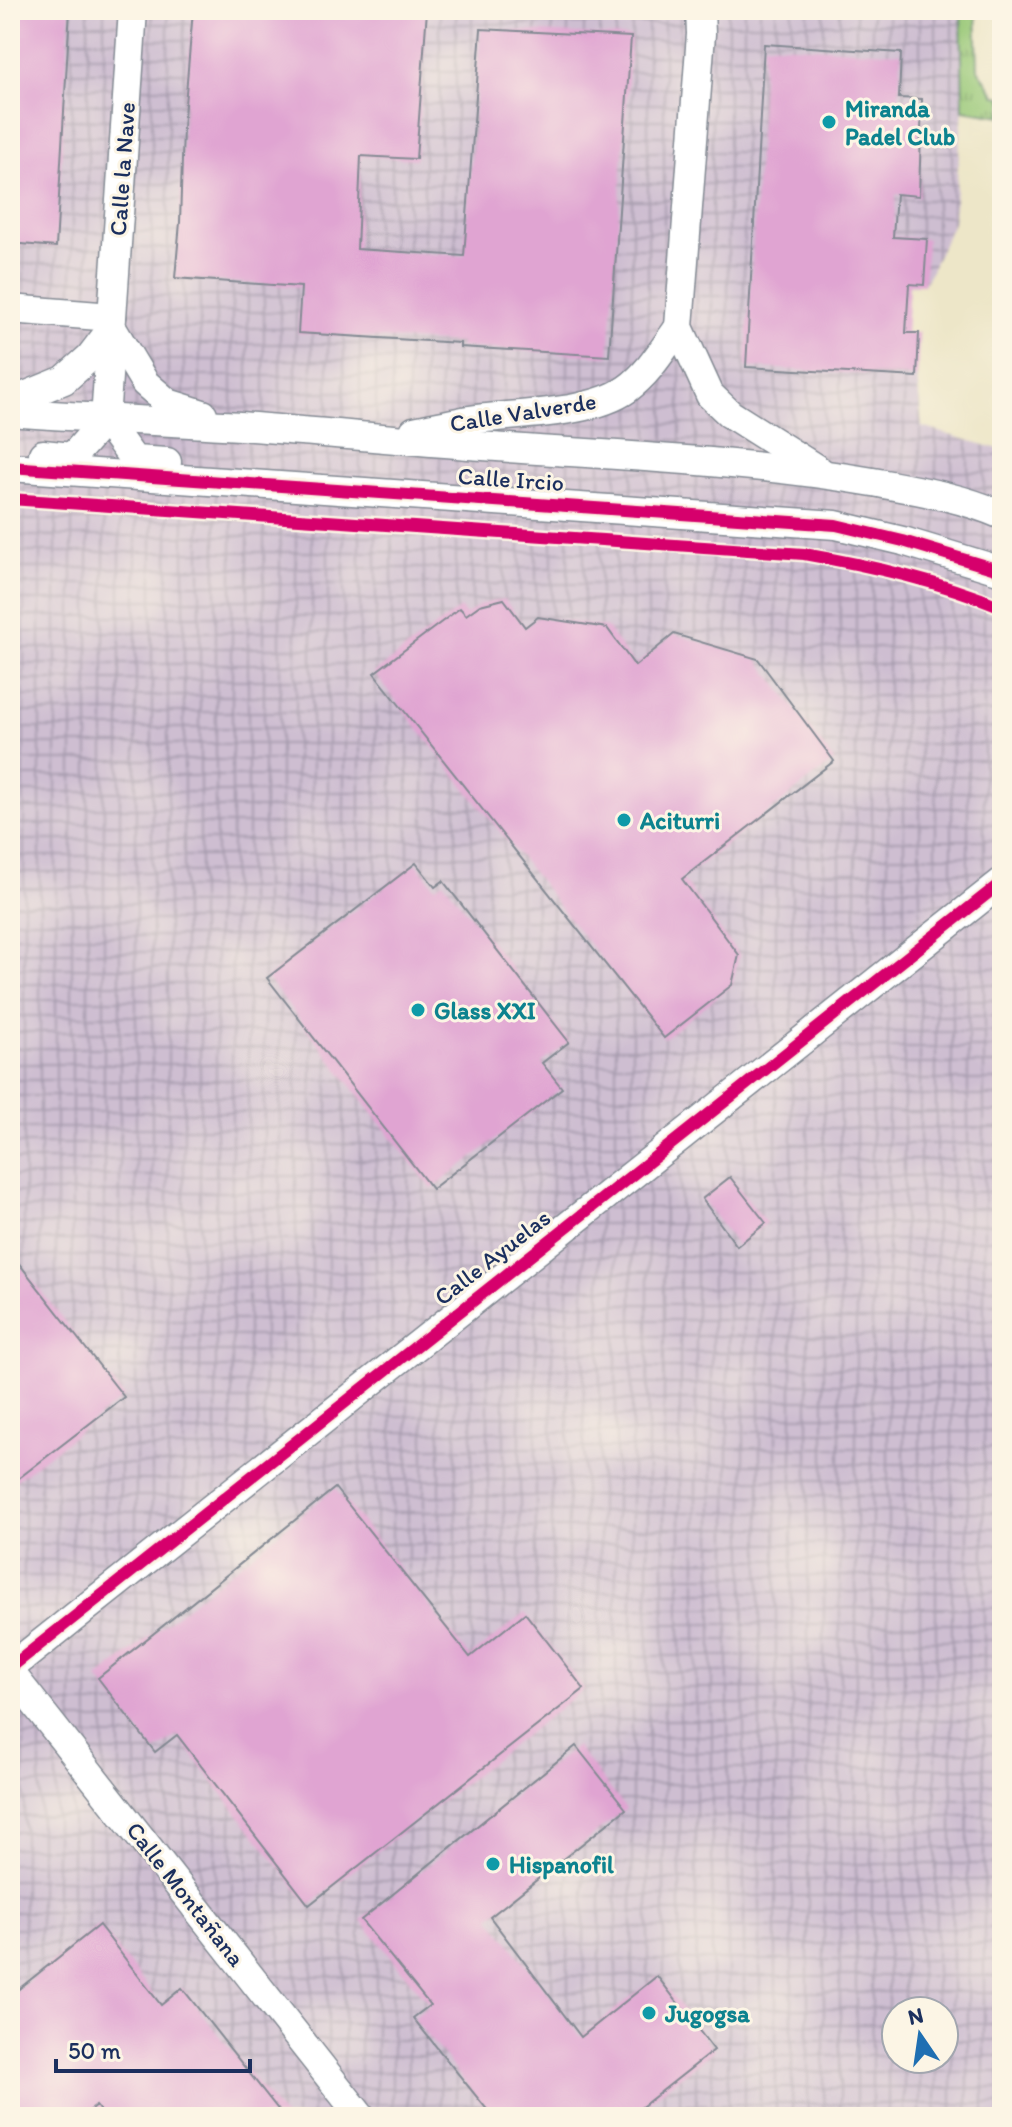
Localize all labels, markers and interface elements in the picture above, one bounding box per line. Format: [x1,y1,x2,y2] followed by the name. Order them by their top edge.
[845,94,955,151] place label: Miranda Padel Club
[103,101,141,237] street label: Calle la Nave
[820,113,838,131] marker: Miranda Padel Club
[448,386,598,438] street label: Calle Valverde
[457,461,565,497] street label: Calle Ircio
[639,806,720,835] place label: Aciturri
[615,811,633,829] marker: Aciturri
[434,996,536,1025] place label: Glass XXI
[409,1001,427,1019] marker: Glass XXI
[428,1203,556,1311] street label: Calle Ayuelas
[121,1816,252,1973] street label: Calle Montañana
[509,1850,614,1880] place label: Hispanofil
[484,1855,502,1873] marker: Hispanofil
[880,1995,960,2075] north arrow
[664,1999,750,2029] place label: Jugogsa
[905,2001,926,2031] text: N
[640,2004,658,2022] marker: Jugogsa
[56,2023,250,2073] scale bar
[68,2036,121,2065] text: 50 m

